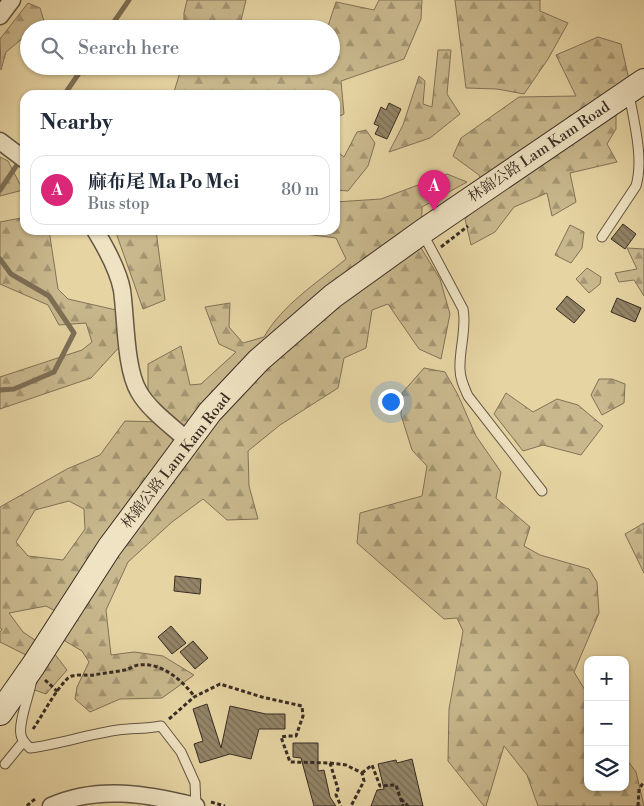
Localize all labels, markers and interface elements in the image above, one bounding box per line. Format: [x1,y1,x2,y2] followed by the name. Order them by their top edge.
[20,20,340,75] search box
[38,34,66,62] icon: search
[78,36,179,60] text: Search here
[464,97,614,207] street label: 林錦公路 Lam Kam Road
[40,110,113,136] text: Nearby
[88,170,239,194] text: 麻布尾 Ma Po Mei
[418,170,450,211] pin: A
[51,180,63,200] text: A
[281,180,319,200] text: 80 m
[88,194,150,214] text: Bus stop
[117,389,235,533] street label: 林錦公路 Lam Kam Road
[378,389,404,415] your location
[584,656,629,791] map controls
[584,656,629,701] button: +
[584,701,629,746] button: −
[584,746,629,791] button: layers

